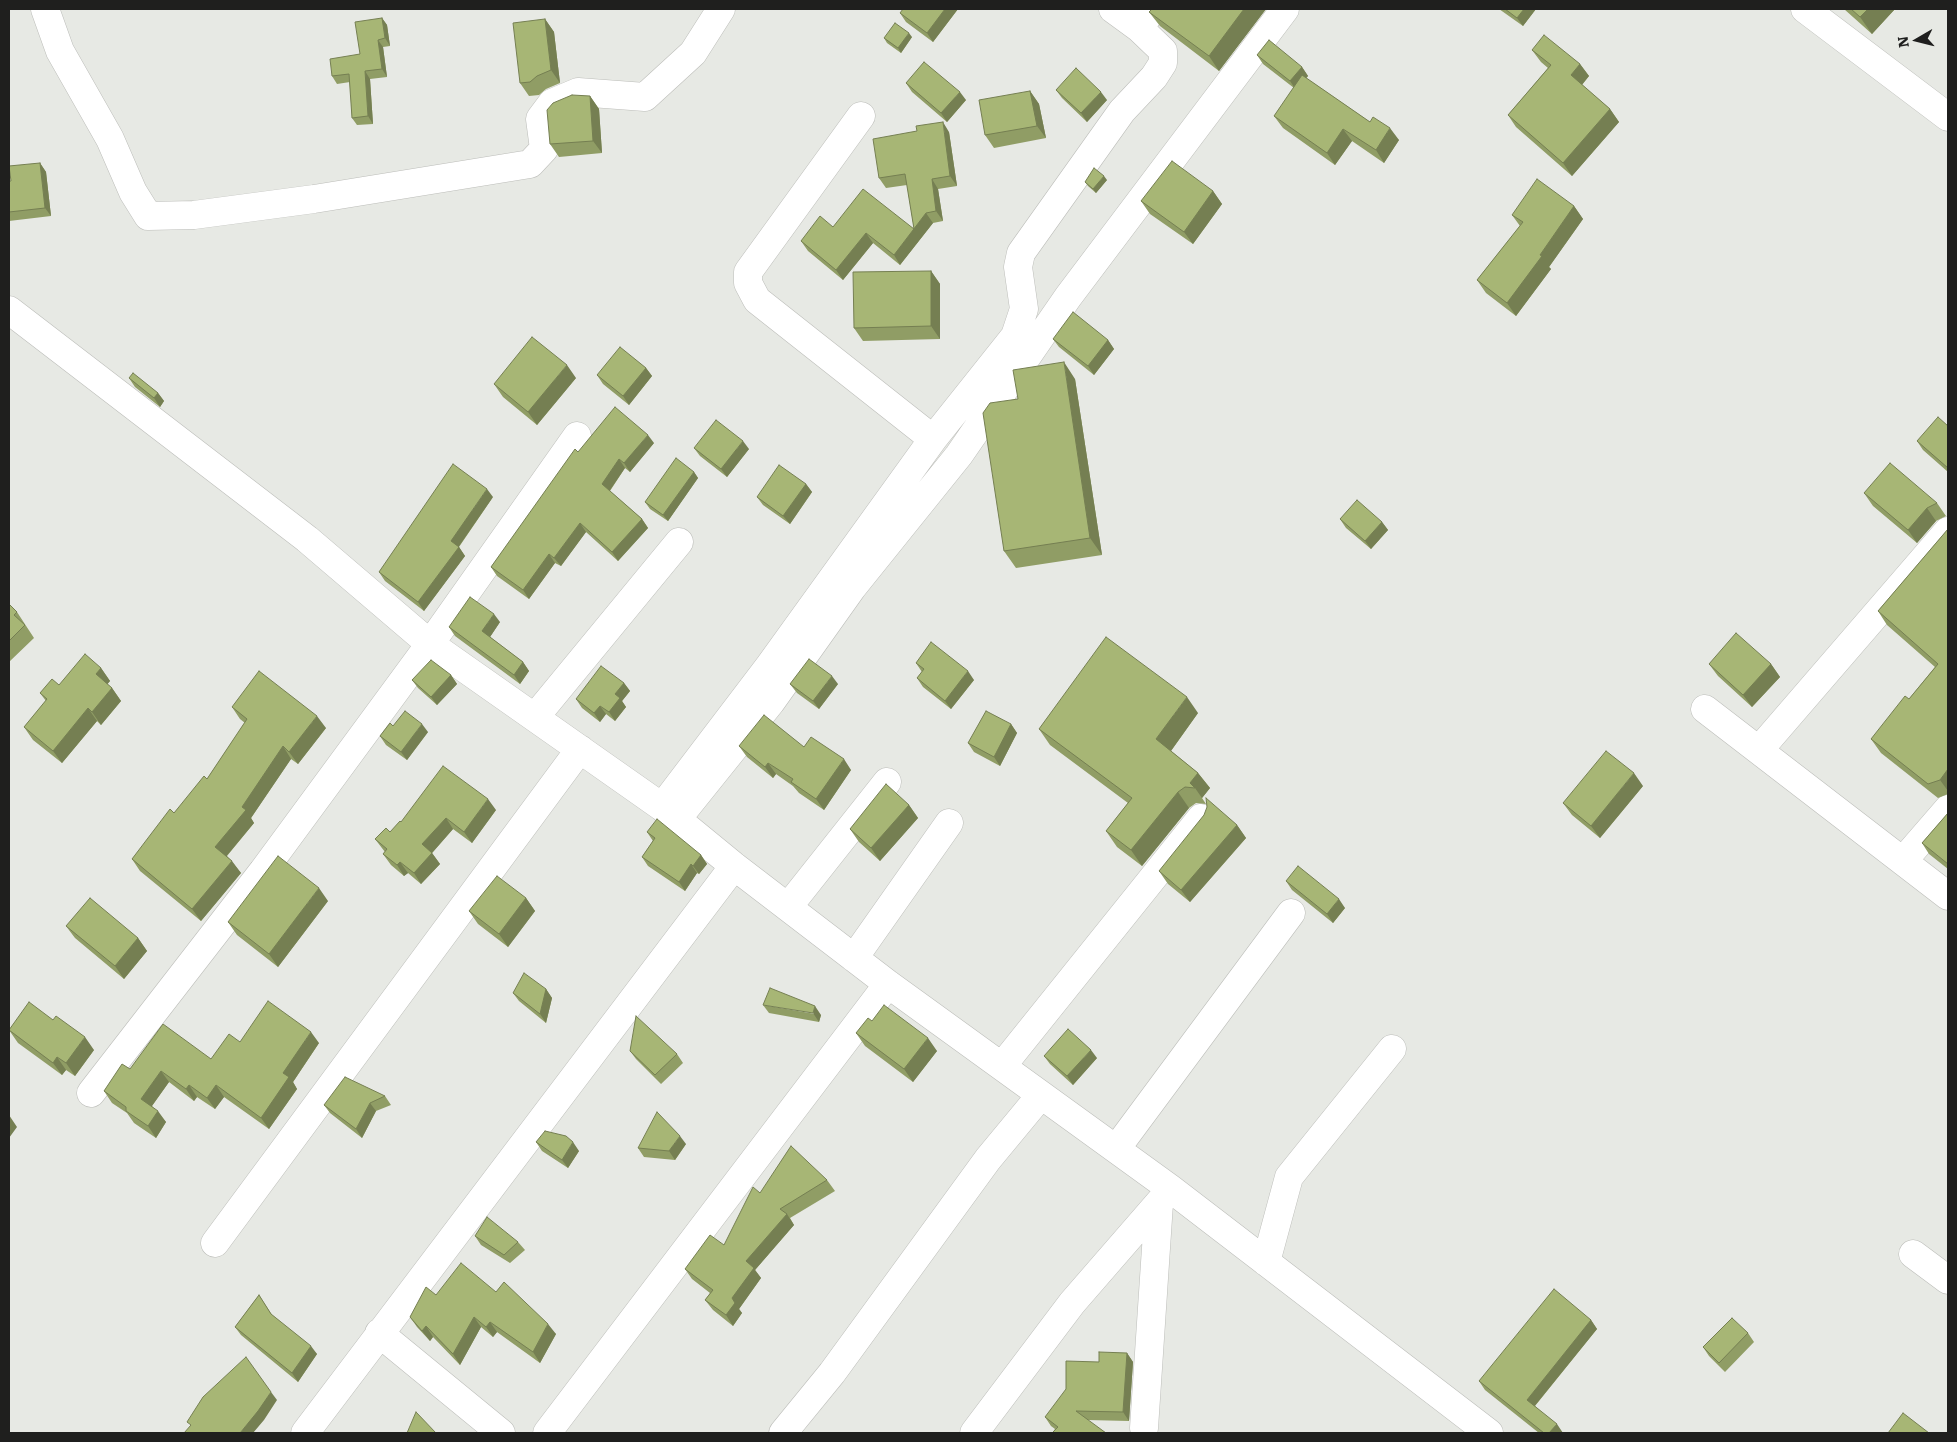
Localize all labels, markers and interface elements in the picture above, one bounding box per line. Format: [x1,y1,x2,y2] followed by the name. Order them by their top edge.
[1892,15,1942,65] north arrow
[1891,35,1913,49] text: N

